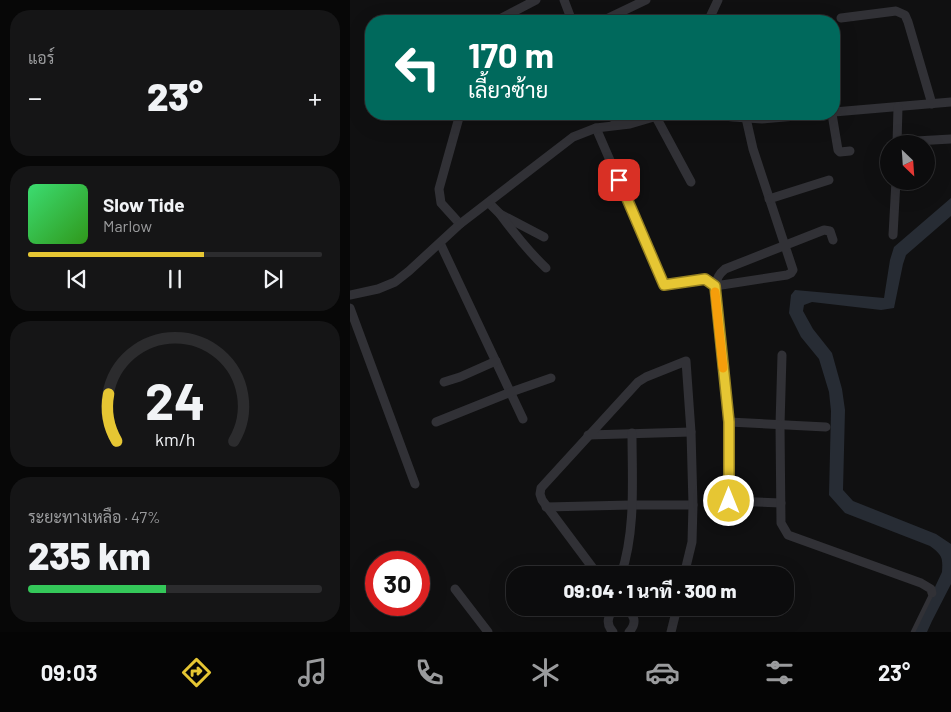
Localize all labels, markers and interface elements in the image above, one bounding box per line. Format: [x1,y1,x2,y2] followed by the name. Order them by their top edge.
[468,33,554,75] text: 170 m
[385,35,450,100] icon: left
[28,48,54,67] text: แอร์
[147,73,203,119] text: 23°
[468,76,548,102] text: เลี้ยวซ้าย
[28,80,42,114] text: −
[308,80,322,114] text: +
[880,135,935,190] north arrow
[880,135,935,190] map controls
[598,159,640,201] pin
[605,166,633,194] icon: arrive
[103,193,185,216] text: Slow Tide
[103,216,152,235] text: Marlow
[63,265,91,293] icon: previous
[161,265,189,293] icon: pause
[259,265,287,293] icon: next
[145,368,205,430] text: 24
[155,428,195,450] text: km/h
[702,474,754,526] position arrow
[28,507,161,526] text: ระยะทางเหลือ · 47%
[28,532,151,578] text: 235 km
[365,551,430,616] speed limit sign: 30
[564,579,736,602] text: 09:04 · 1 นาที · 300 m
[179,655,214,690] icon: directions
[295,655,330,690] icon: music
[412,655,447,690] icon: phone
[528,655,563,690] icon: climate
[645,655,680,690] icon: car
[762,655,797,690] icon: filters
[41,659,97,685] text: 09:03
[878,659,910,685] text: 23°

